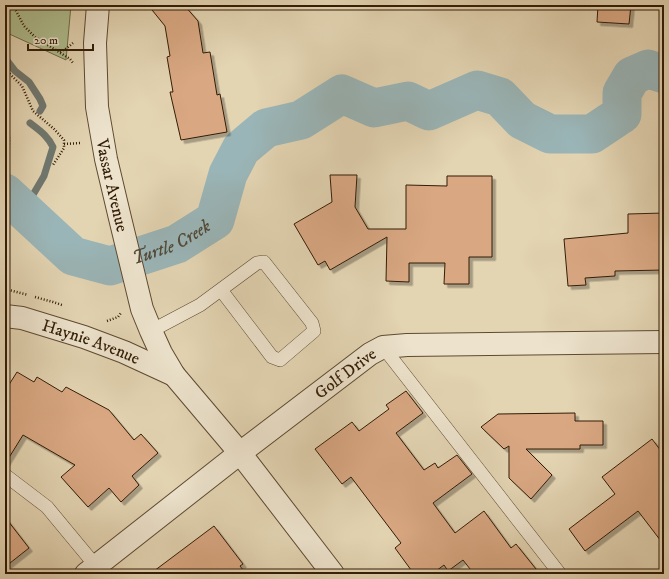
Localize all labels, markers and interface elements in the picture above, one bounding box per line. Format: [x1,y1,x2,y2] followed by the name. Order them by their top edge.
[28,26,93,52] scale bar
[34,33,58,48] text: 20 m
[91,136,133,234] street label: Vassar Avenue
[130,215,216,270] water label: Turtle Creek
[39,315,143,370] street label: Haynie Avenue
[310,343,380,404] street label: Golf Drive

